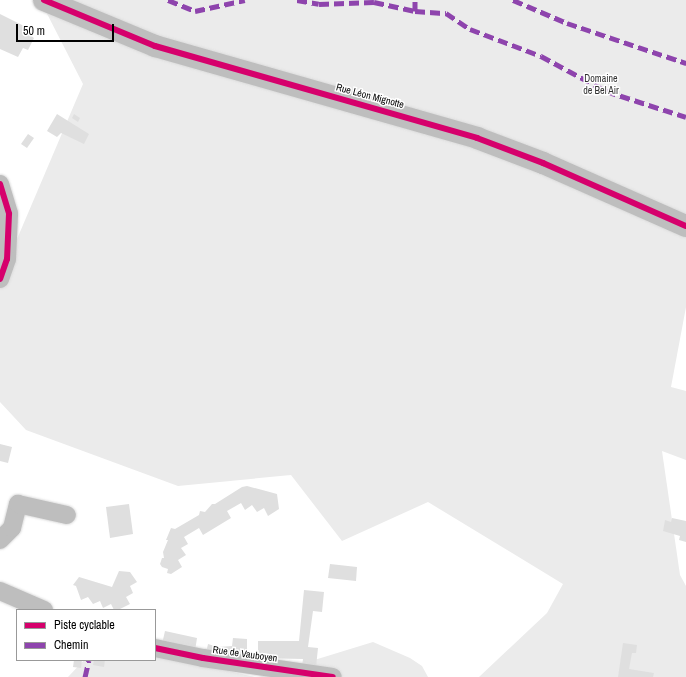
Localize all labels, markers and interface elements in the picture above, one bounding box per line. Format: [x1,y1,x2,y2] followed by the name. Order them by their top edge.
[18,16,116,42] scale bar
[23,23,45,39] text: 50 m
[583,72,619,96] park label: Domaine de Bel Air
[335,81,405,111] street label: Rue Léon Mignotte
[16,609,156,661] legend
[54,617,115,633] text: Piste cyclable
[54,637,88,653] text: Chemin
[212,644,278,664] street label: Rue de Vauboyen

